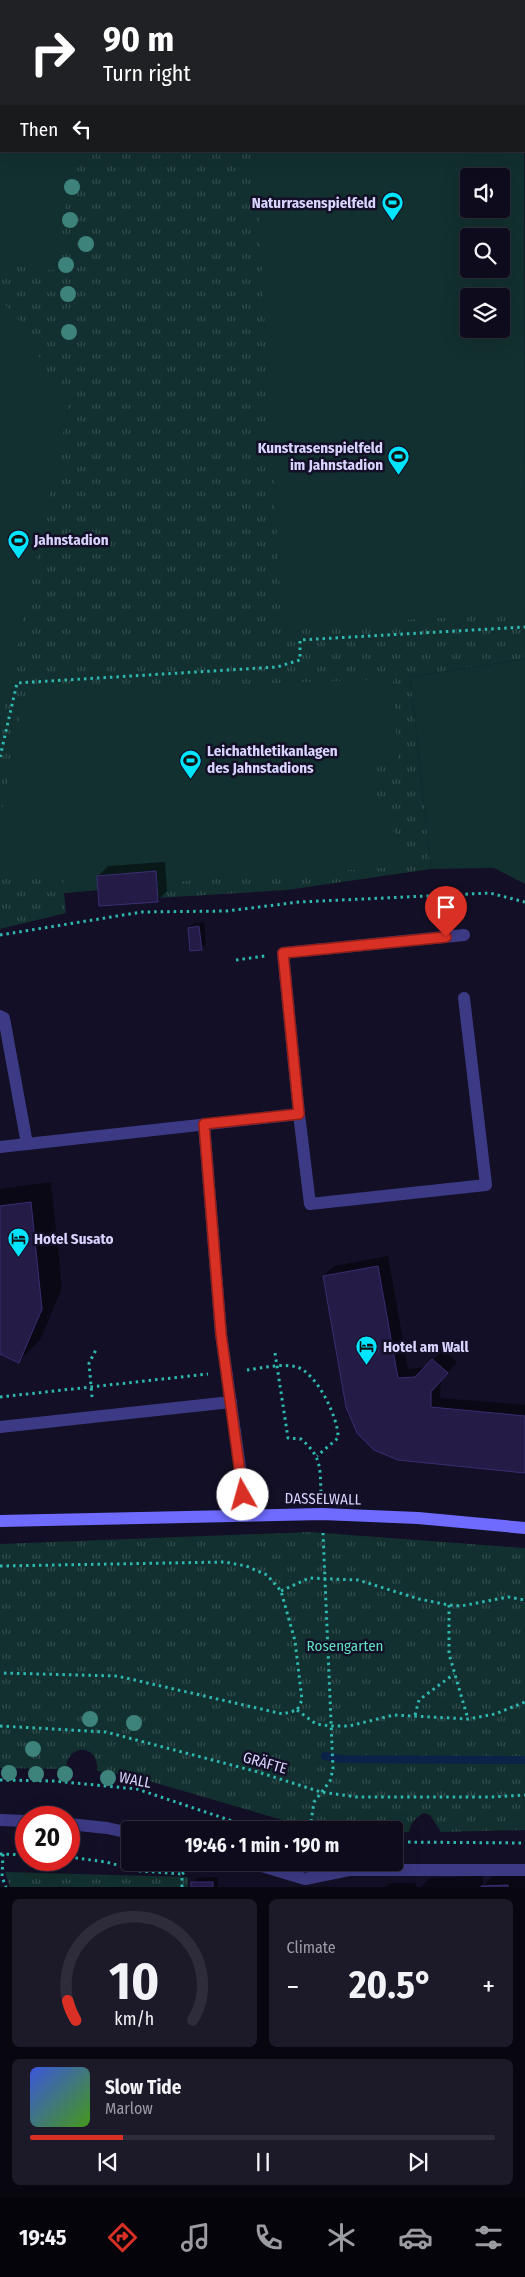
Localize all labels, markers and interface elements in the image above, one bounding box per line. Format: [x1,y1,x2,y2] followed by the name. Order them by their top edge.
[103,18,174,60] text: 90 m
[20,20,85,85] icon: right
[103,60,191,87] text: Turn right
[68,115,96,143] icon: left
[20,118,58,141] text: Then
[460,168,510,338] map controls
[460,168,510,218] button: sound
[380,191,404,222] sports icon: Naturrasenspielfeld
[252,194,376,212] place label: Naturrasenspielfeld
[460,228,510,278] button: search
[460,288,510,338] button: layers
[258,439,383,474] place label: Kunstrasenspielfeld im Jahnstadion
[387,445,411,476] sports icon: Kunstrasenspielfeld im Jahnstadion
[6,528,30,559] sports icon: Jahnstadion
[33,531,109,549] place label: Jahnstadion
[207,742,338,777] place label: Leichathletikanlagen des Jahnstadions
[179,748,203,779] sports icon: Leichathletikanlagen des Jahnstadions
[425,886,467,937] pin
[432,893,460,921] icon: arrive
[6,1227,30,1258] hotel icon: Hotel Susato
[34,1230,113,1248] place label: Hotel Susato
[355,1335,379,1366] hotel icon: Hotel am Wall
[383,1338,469,1356] place label: Hotel am Wall
[216,1468,268,1520] position arrow
[285,1489,362,1509] street label: DASSELWALL
[307,1637,383,1655] park label: Rosengarten
[241,1748,289,1778] street label: GRÄFTE
[117,1768,153,1792] street label: WALL
[15,1806,80,1871] speed limit sign: 20
[185,1834,339,1857] text: 19:46 · 1 min · 190 m
[287,1938,336,1957] text: Climate
[109,1950,159,2013] text: 10
[349,1962,432,2008] text: 20.5°
[287,1970,299,2003] text: −
[482,1970,495,2003] text: +
[114,2008,154,2030] text: km/h
[105,2076,181,2099] text: Slow Tide
[105,2099,153,2118] text: Marlow
[94,2148,122,2176] icon: previous
[249,2148,277,2176] icon: pause
[404,2148,432,2176] icon: next
[105,2220,140,2255] icon: directions
[178,2220,213,2255] icon: music
[251,2220,286,2255] icon: phone
[324,2220,359,2255] icon: climate
[398,2220,433,2255] icon: car
[471,2220,506,2255] icon: filters
[19,2224,67,2251] text: 19:45

